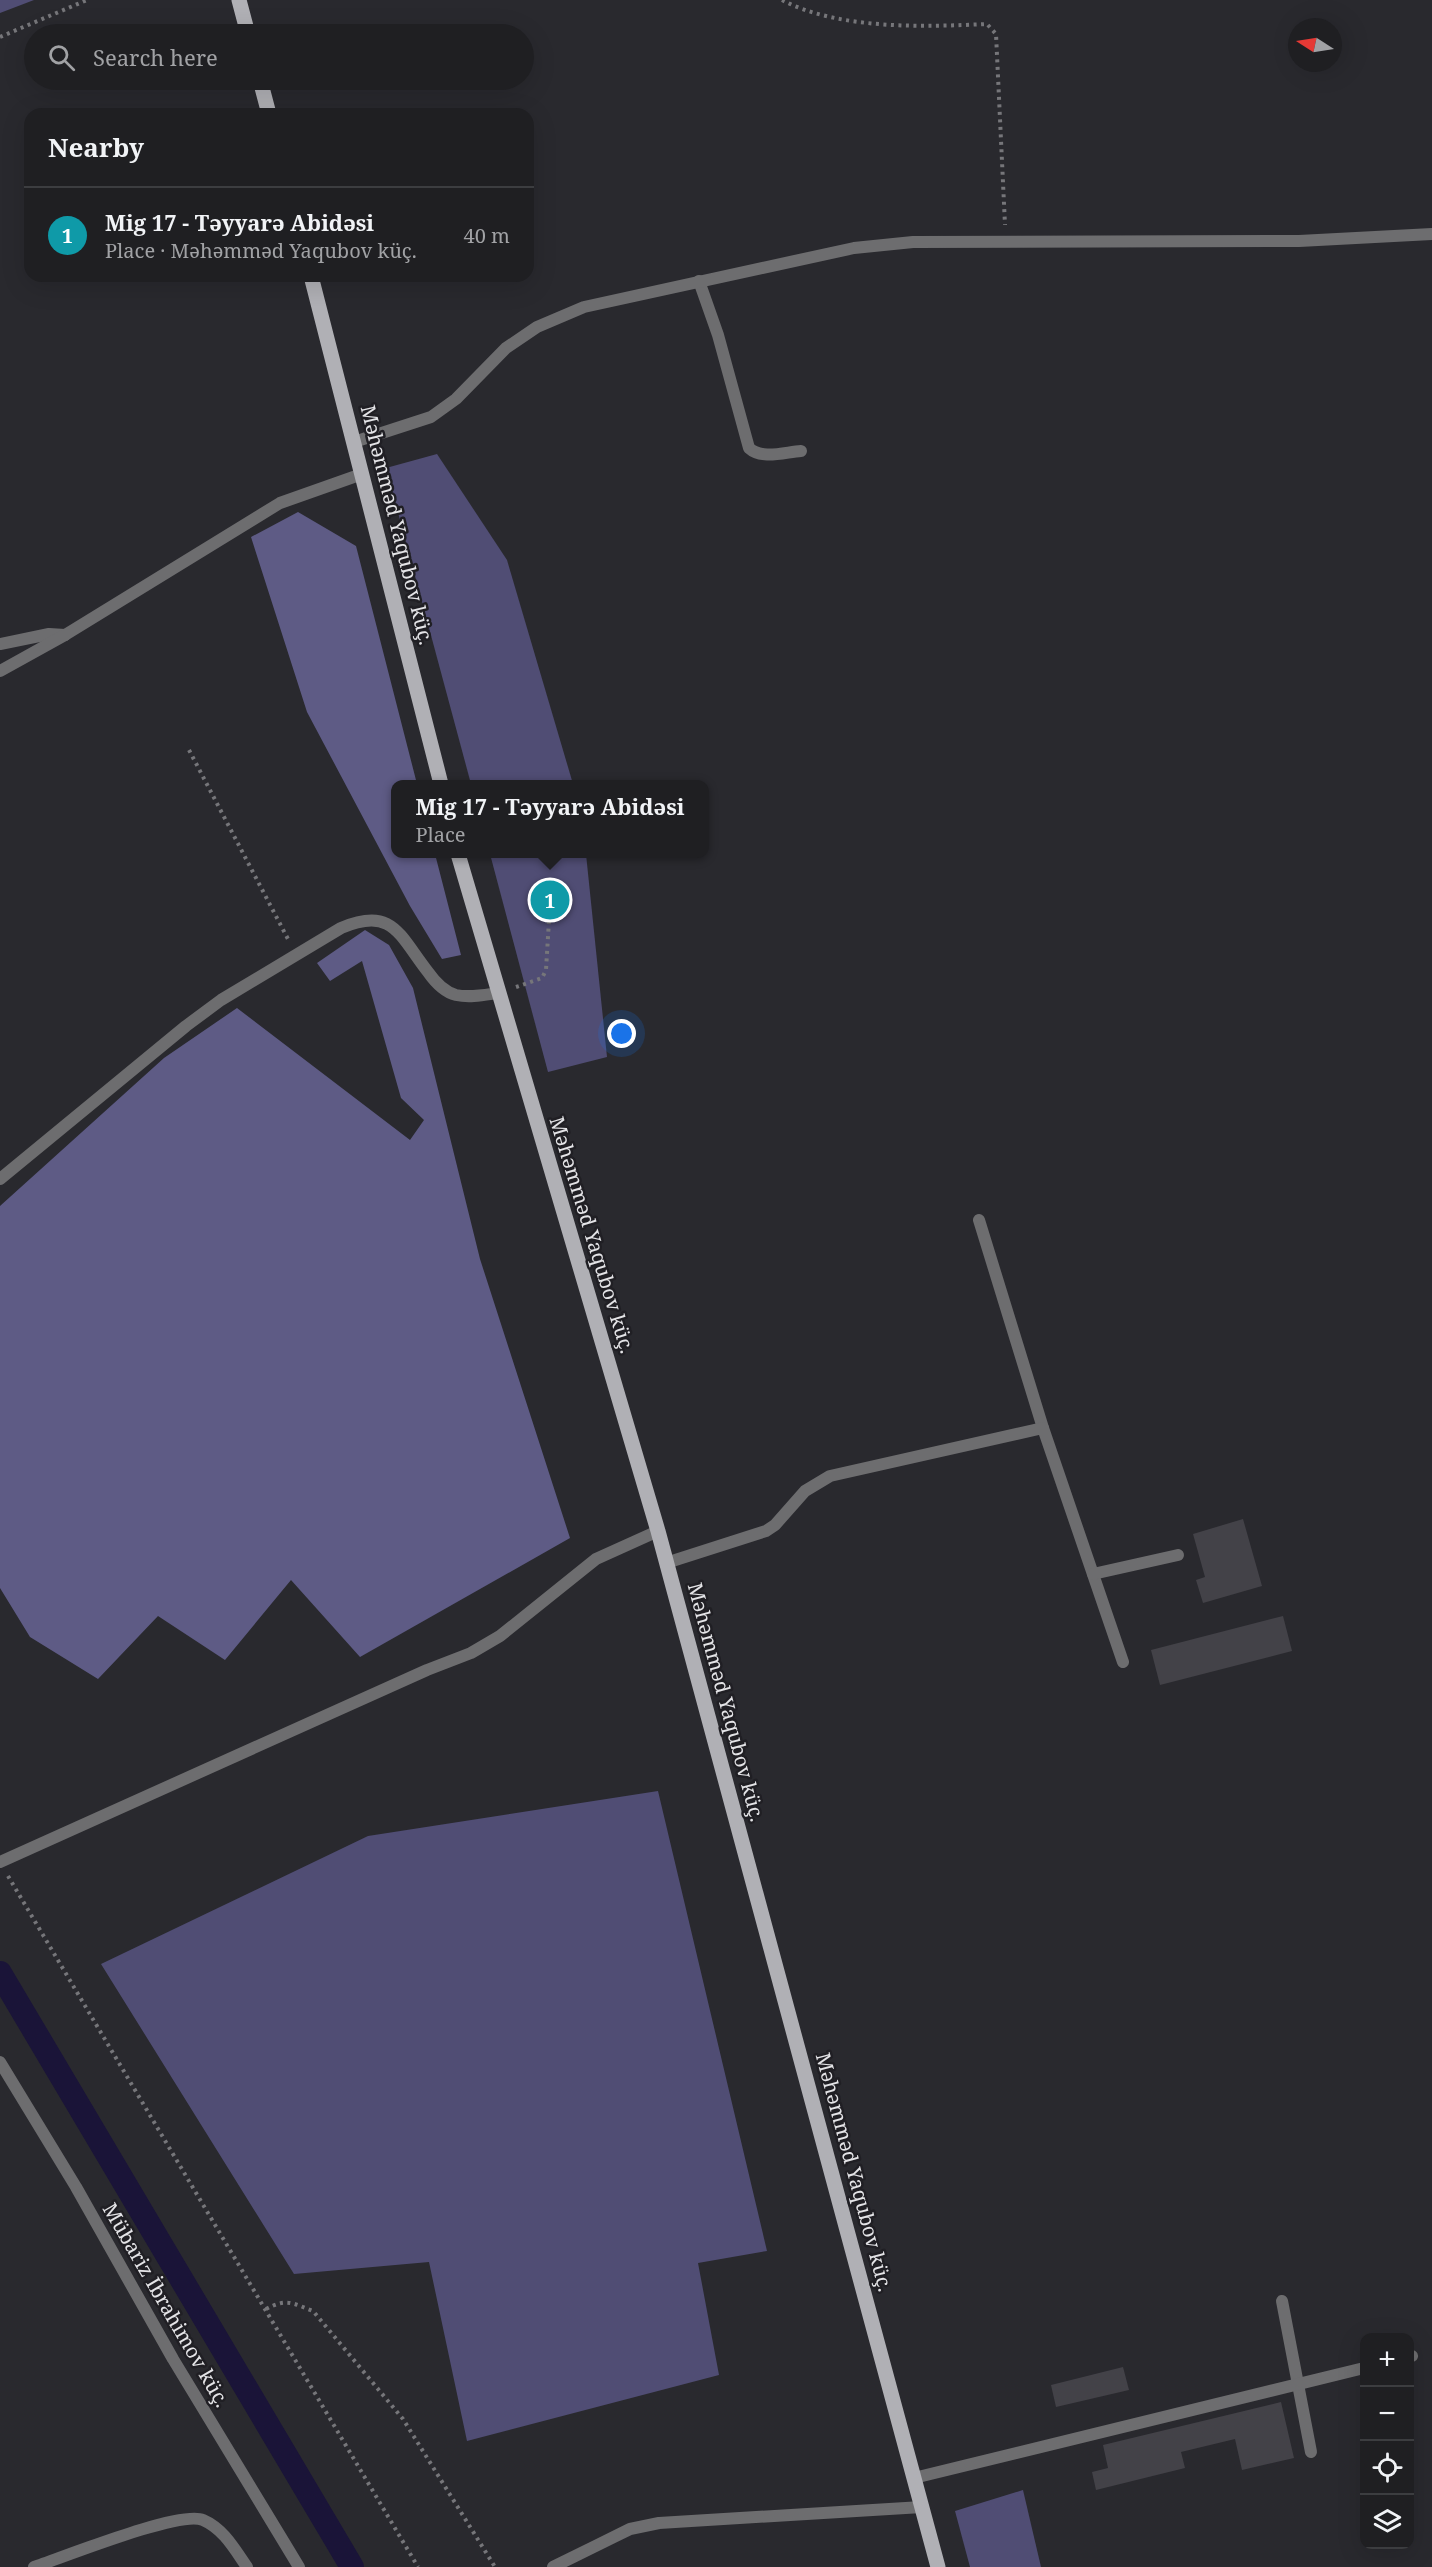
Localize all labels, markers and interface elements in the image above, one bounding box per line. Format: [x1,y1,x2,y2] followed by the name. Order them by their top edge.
[1288,18,1342,72] north arrow
[24,24,534,90] search box
[45,41,78,74] icon: search
[93,42,218,72] text: Search here
[48,129,144,165] text: Nearby
[105,207,374,237] text: Mig 17 - Təyyarə Abidəsi
[62,222,73,249] text: 1
[464,222,510,249] text: 40 m
[105,237,417,264] text: Place · Məhəmməd Yaqubov küç.
[355,402,440,648] street label: Məhəmməd Yaqubov küç.
[391,780,709,858] popup
[415,791,685,821] text: Mig 17 - Təyyarə Abidəsi
[415,821,466,848] text: Place
[530,878,570,922] pin: 1
[607,1019,636,1048] your location
[544,1113,641,1357] street label: Məhəmməd Yaqubov küç.
[682,1579,771,1824] street label: Məhəmməd Yaqubov küç.
[810,2049,899,2294] street label: Məhəmməd Yaqubov küç.
[97,2198,236,2412] street label: Mübariz İbrahimov küç.
[1360,2333,1414,2549] map controls
[1360,2333,1414,2387] button: +
[1360,2387,1414,2441] button: −
[1360,2441,1414,2495] button: locate
[1360,2495,1414,2549] button: layers

